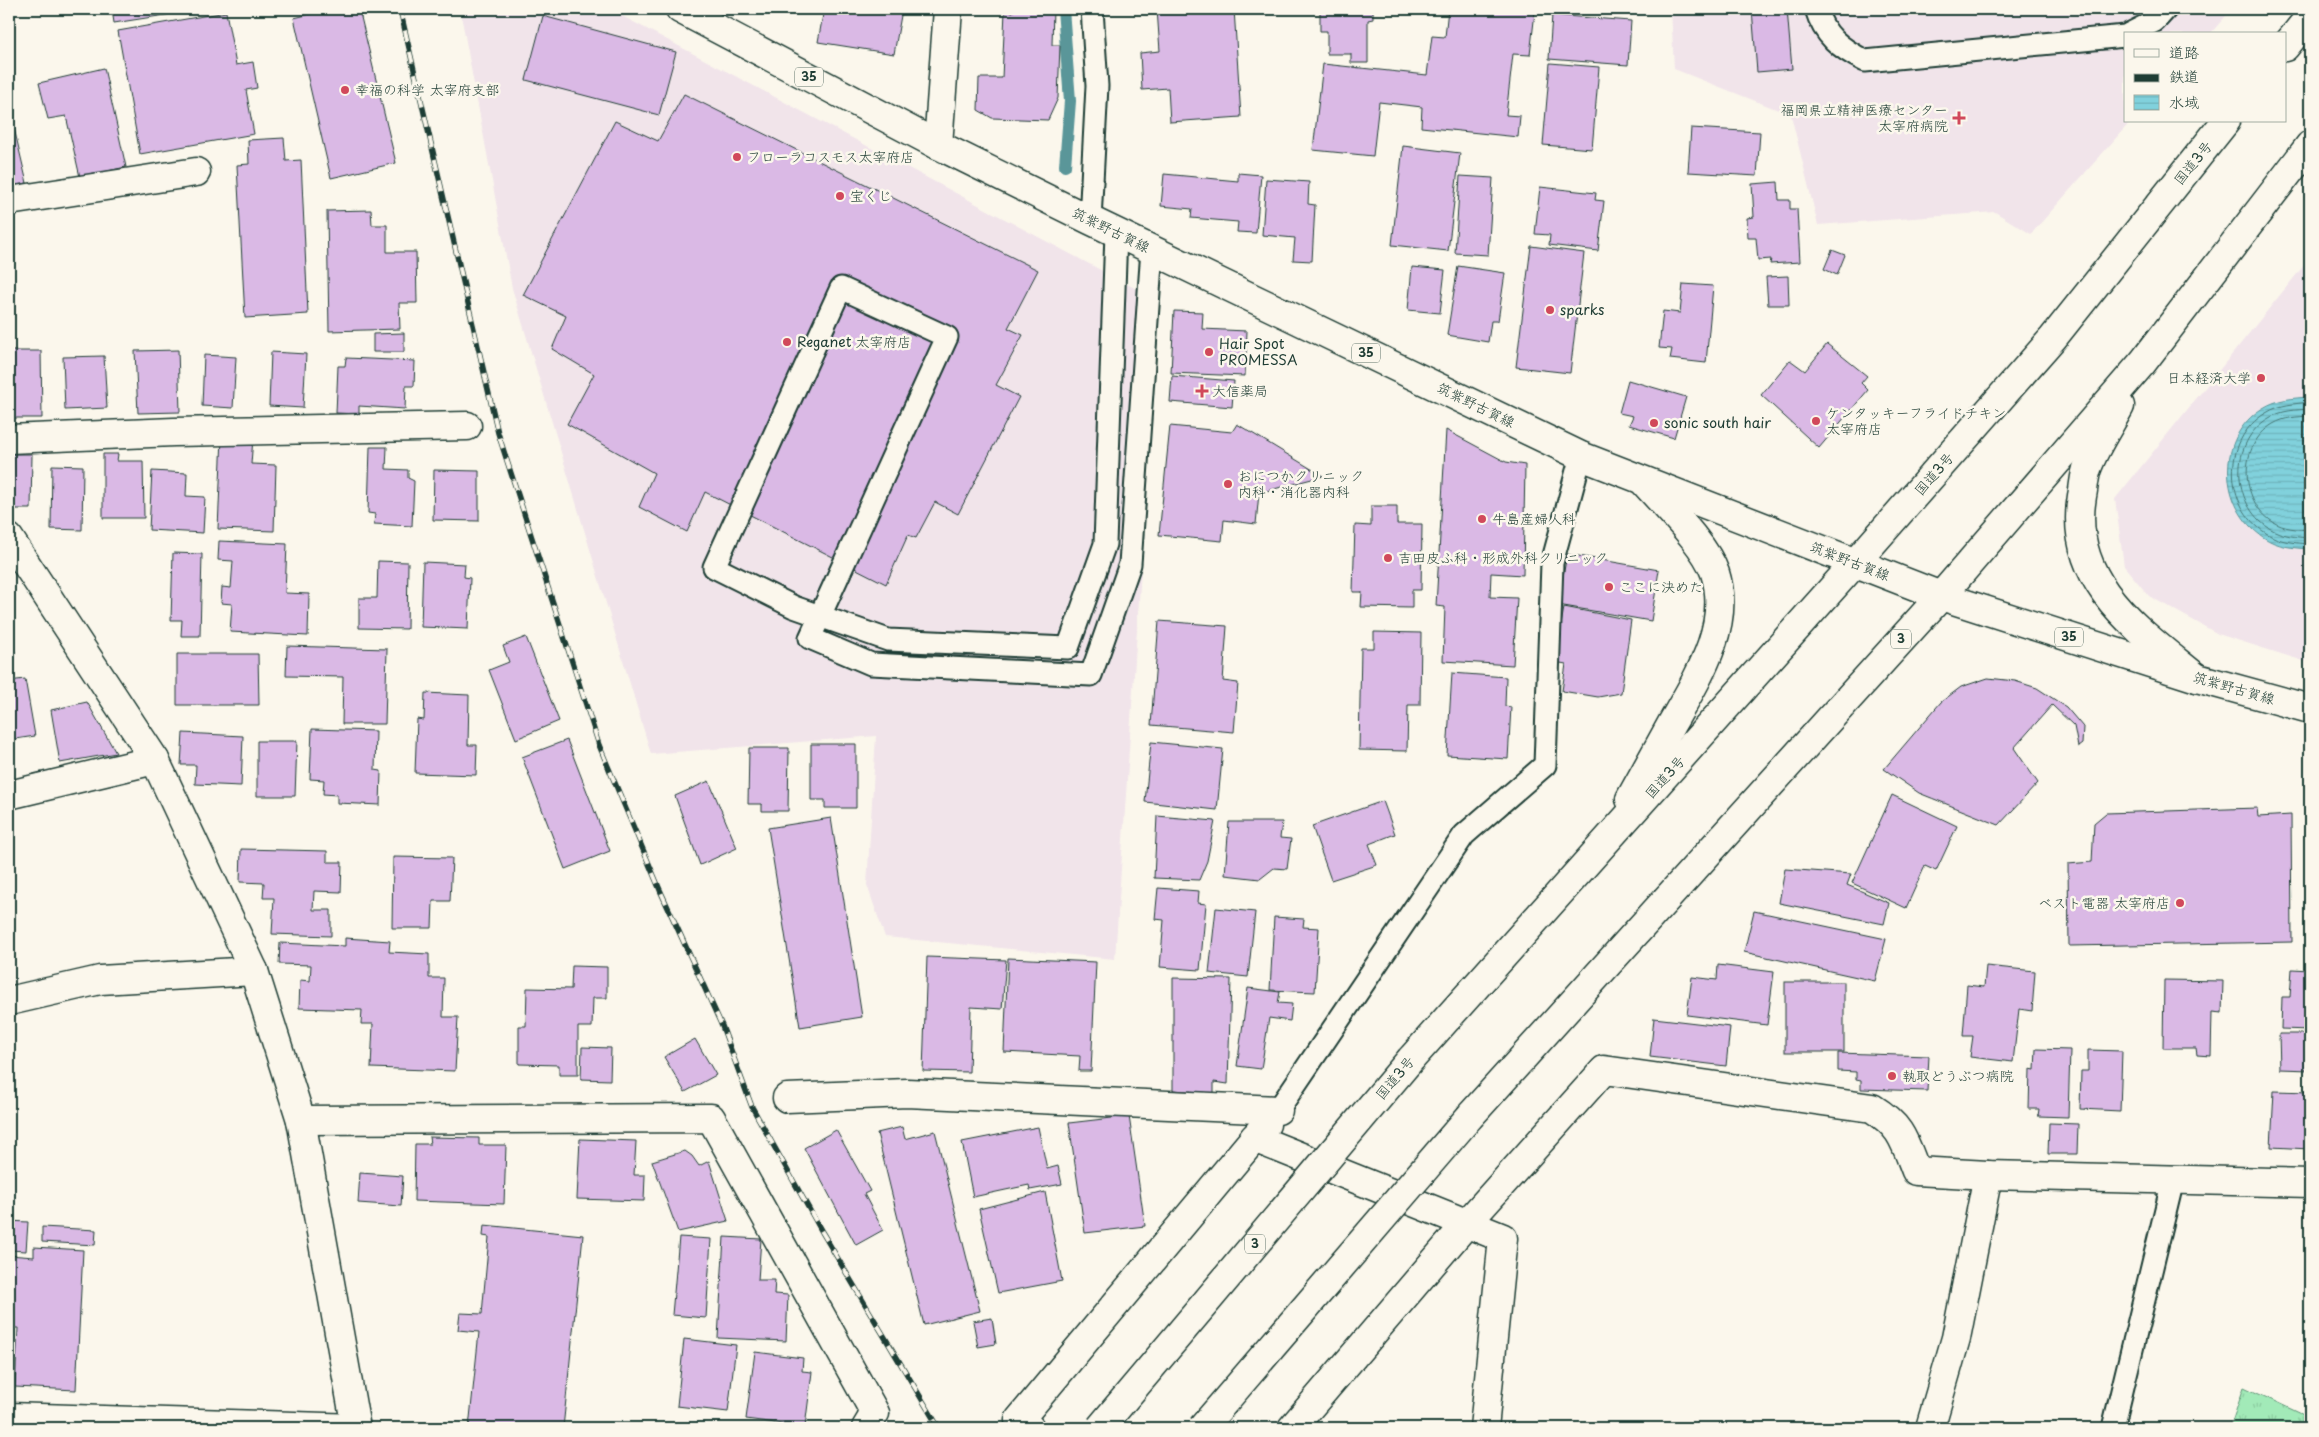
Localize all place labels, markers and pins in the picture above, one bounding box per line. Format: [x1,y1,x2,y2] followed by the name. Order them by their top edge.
[355,79,500,100] place label: 幸福の科学 太宰府支部
[339,84,351,96] marker: 幸福の科学 太宰府支部
[1781,99,1948,136] place label: 福岡県立精神医療センター 太宰府病院
[1952,111,1966,125] marker: 福岡県立精神医療センター 太宰府病院
[747,146,914,167] place label: フローラコスモス太宰府店
[731,151,743,163] marker: フローラコスモス太宰府店
[850,185,892,206] place label: 宝くじ
[834,190,846,202] marker: 宝くじ
[1560,299,1604,320] place label: sparks
[1544,304,1556,316] marker: sparks
[797,331,911,352] place label: Reganet 太宰府店
[1219,333,1298,370] place label: Hair Spot PROMESSA
[781,336,793,348] marker: Reganet 太宰府店
[1203,346,1215,358] marker: Hair Spot PROMESSA
[2167,367,2251,388] place label: 日本経済大学
[2255,372,2267,384] marker: 日本経済大学
[1212,380,1268,401] place label: 大信薬局
[1196,385,1208,397] marker: 大信薬局
[1826,402,2006,439] place label: ケンタッキーフライドチキン 太宰府店
[1664,412,1771,433] place label: sonic south hair
[1810,415,1822,427] marker: ケンタッキーフライドチキン 太宰府店
[1648,417,1660,429] marker: sonic south hair
[1238,465,1364,502] place label: おにつかクリニック 内科・消化器内科
[1222,478,1234,490] marker: おにつかクリニック 内科・消化器内科
[1492,508,1576,529] place label: 牛島産婦人科
[1476,513,1488,525] marker: 牛島産婦人科
[1398,547,1608,568] place label: 吉田皮ふ科・形成外科クリニック
[1382,552,1394,564] marker: 吉田皮ふ科・形成外科クリニック
[1619,576,1703,597] place label: ここに決めた
[1603,581,1615,593] marker: ここに決めた
[2038,892,2170,913] place label: ベスト電器 太宰府店
[2174,897,2186,909] marker: ベスト電器 太宰府店
[1902,1065,2014,1086] place label: 執取どうぶつ病院
[1886,1070,1898,1082] marker: 執取どうぶつ病院

